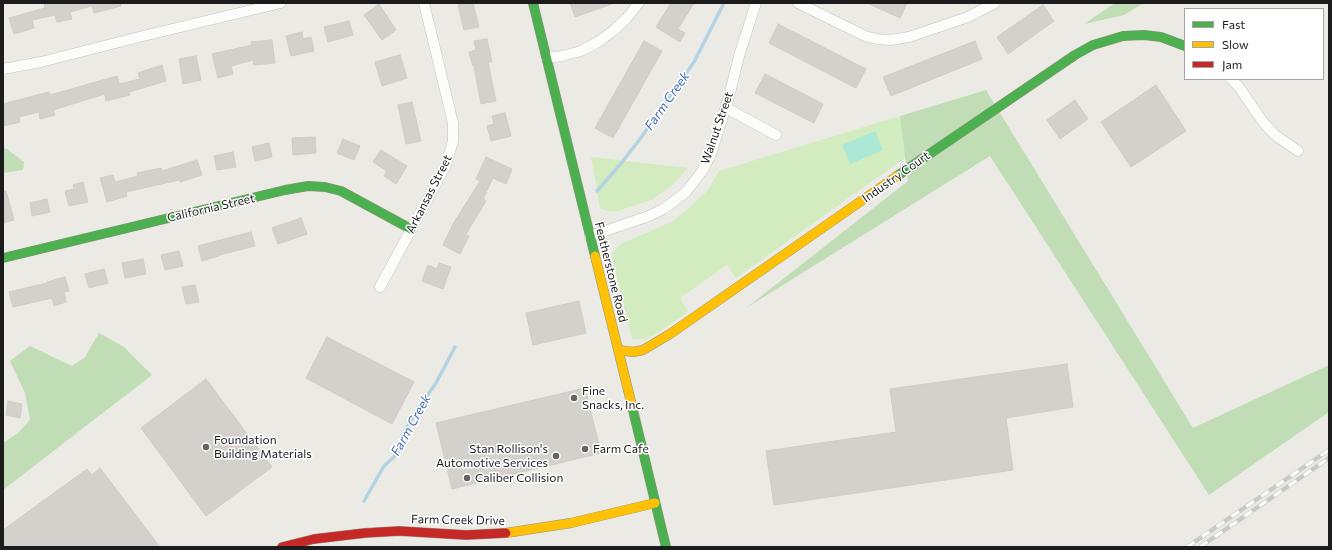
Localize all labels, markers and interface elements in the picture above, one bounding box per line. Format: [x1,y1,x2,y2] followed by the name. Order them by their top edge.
[1184,8,1324,80] legend
[1222,17,1245,31] text: Fast
[1222,37,1249,51] text: Slow
[1222,57,1242,71] text: Jam
[641,69,693,133] water label: Farm Creek
[698,90,736,166] street label: Walnut Street
[859,148,933,206] street label: Industry Court
[403,152,455,236] street label: Arkansas Street
[166,191,256,225] street label: California Street
[592,220,630,324] street label: Featherstone Road
[582,384,644,412] place label: Fine Snacks, Inc.
[388,392,434,458] water label: Farm Creek
[569,393,579,403] marker: Fine Snacks, Inc.
[214,433,312,461] place label: Foundation Building Materials
[201,442,211,452] marker: Foundation Building Materials
[436,442,548,470] place label: Stan Rollison's Automotive Services
[593,442,649,456] place label: Farm Cafe
[580,444,590,454] marker: Farm Cafe
[551,451,561,461] marker: Stan Rollison's Automotive Services
[475,471,563,485] place label: Caliber Collision
[462,473,472,483] marker: Caliber Collision
[411,512,505,528] street label: Farm Creek Drive

